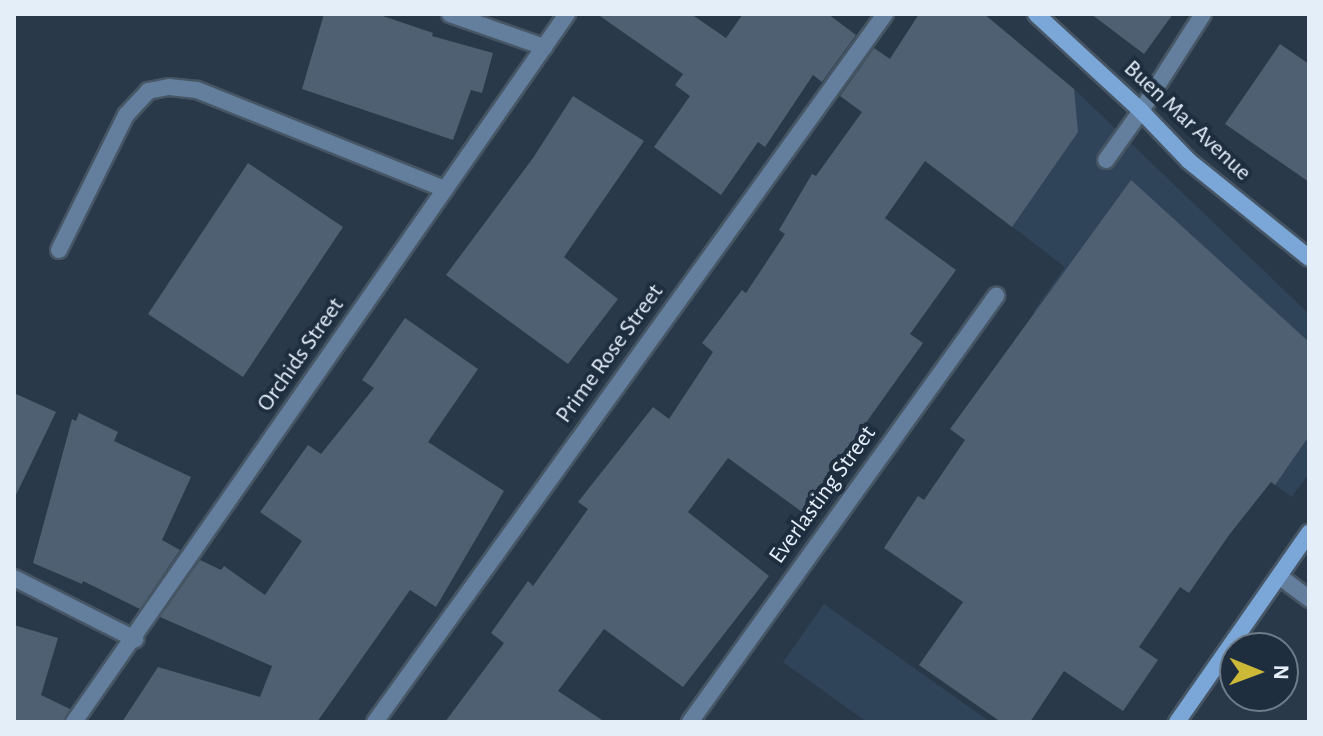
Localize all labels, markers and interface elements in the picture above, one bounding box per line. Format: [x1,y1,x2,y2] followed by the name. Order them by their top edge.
[1117,55,1257,187] street label: Buen Mar Avenue
[550,279,670,429] street label: Prime Rose Street
[251,293,351,417] street label: Orchids Street
[763,420,883,570] street label: Everlasting Street
[1219,632,1299,712] north arrow
[1270,665,1292,680] text: N

